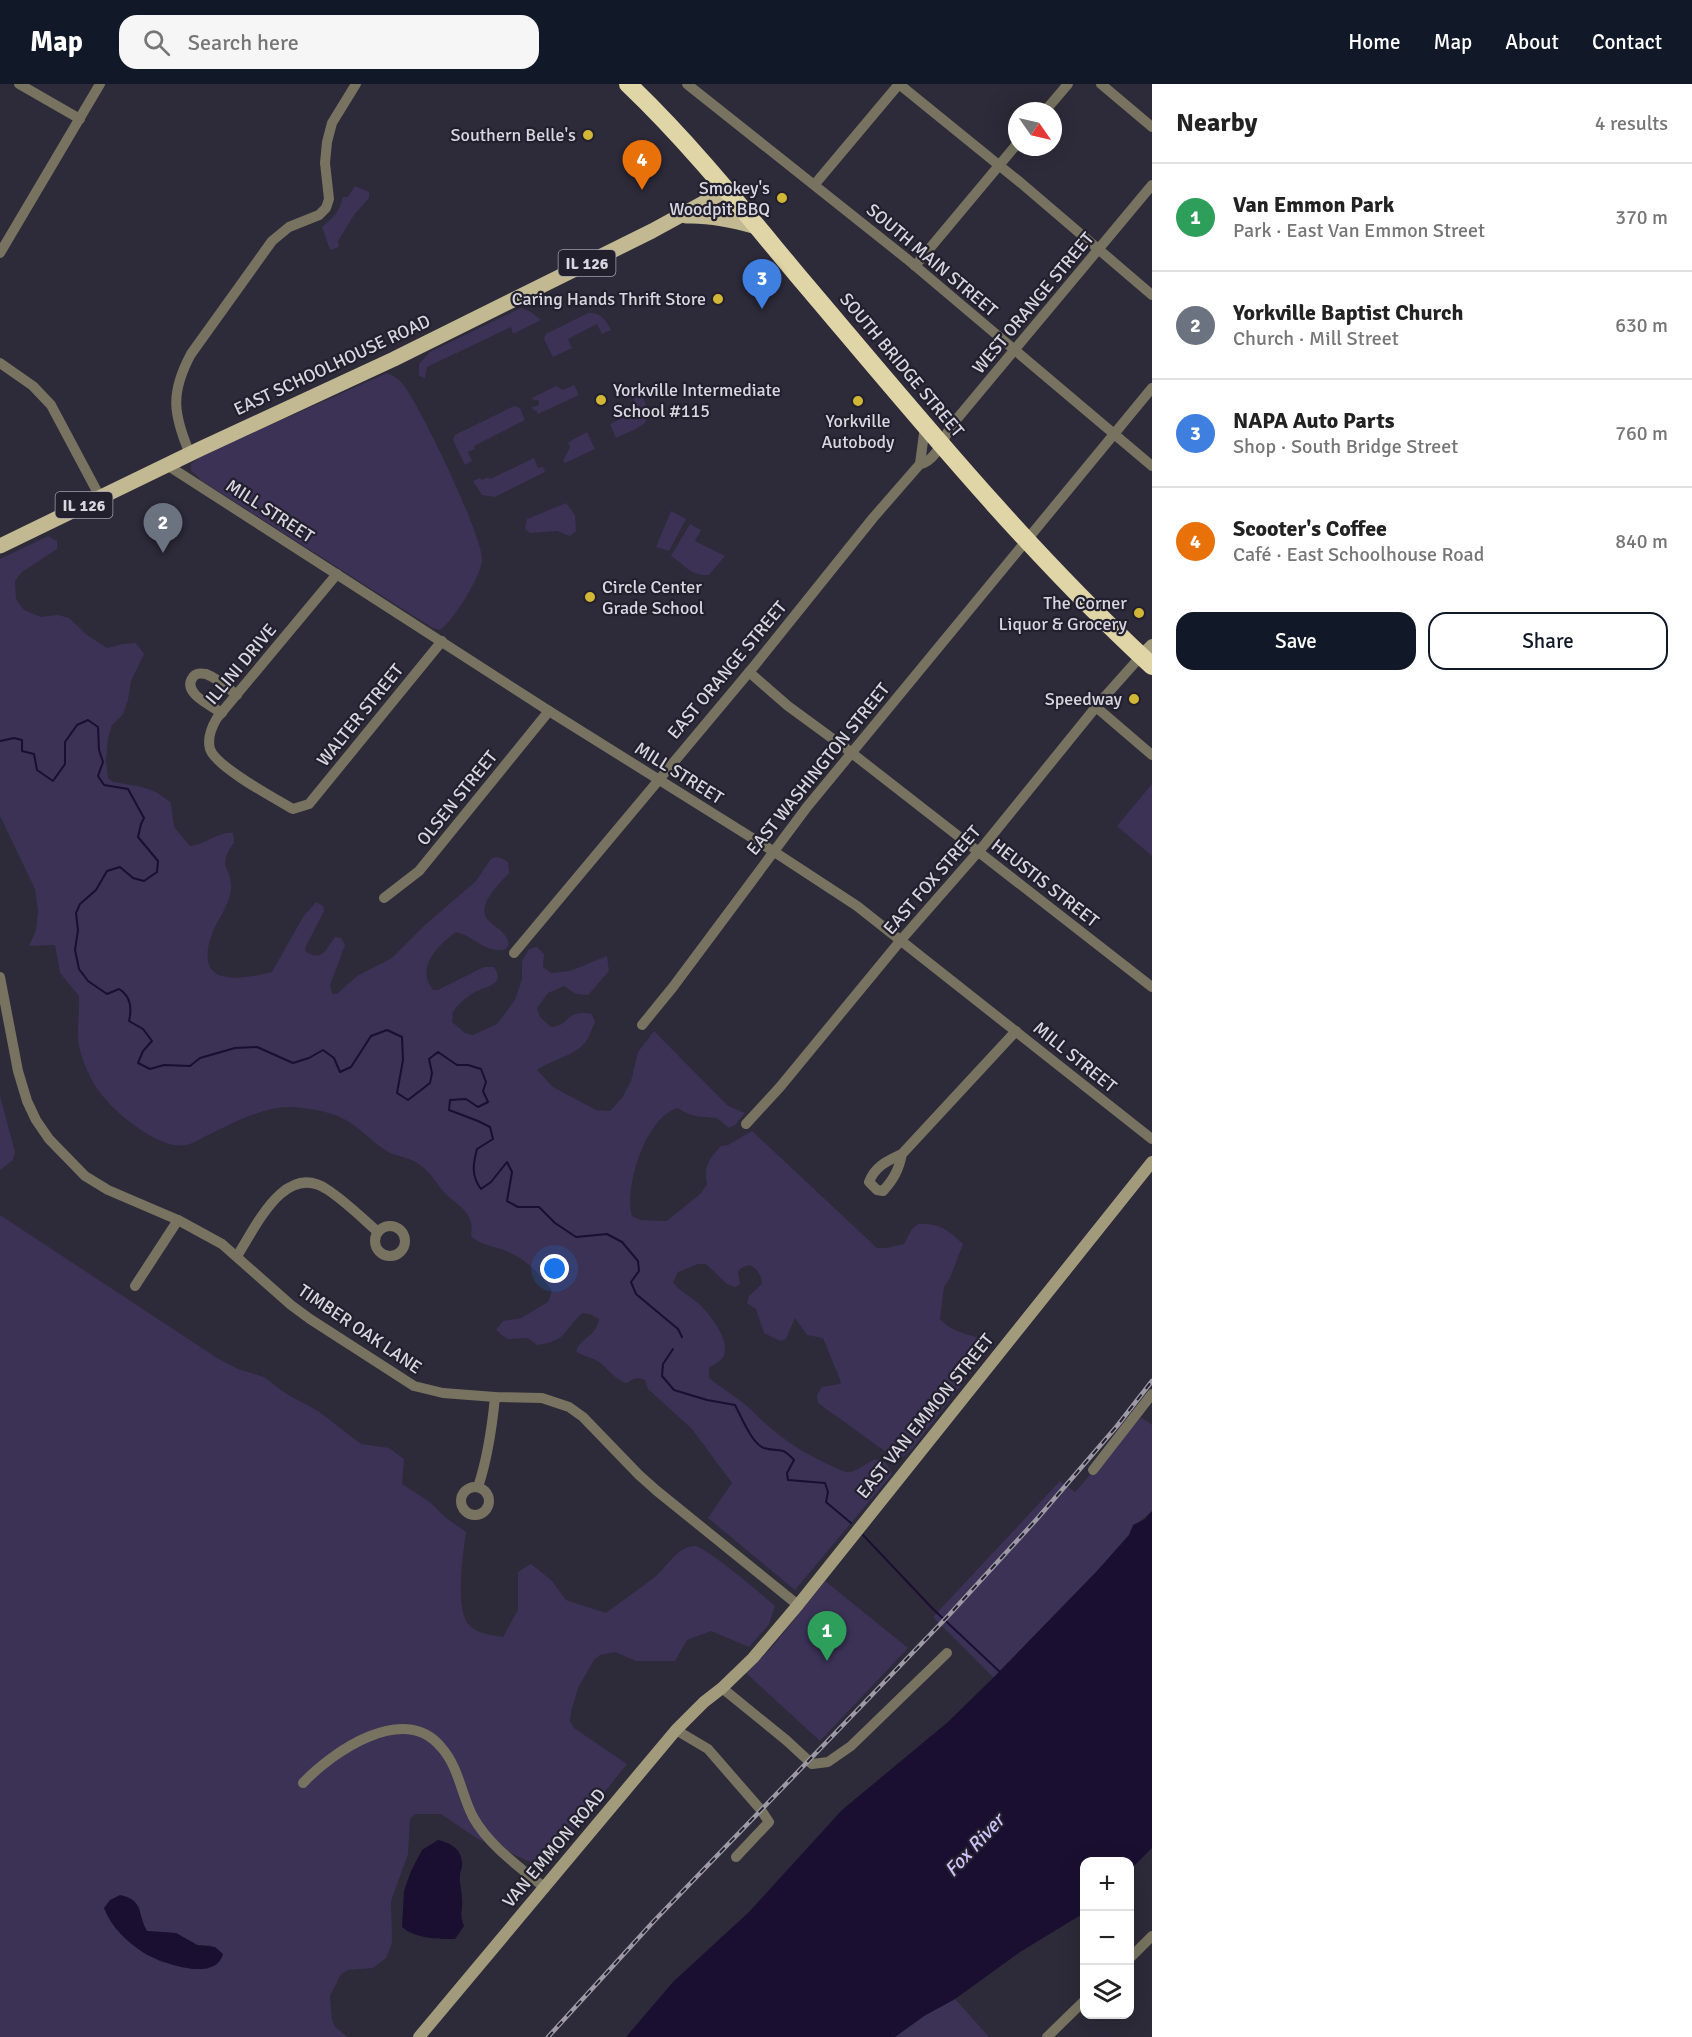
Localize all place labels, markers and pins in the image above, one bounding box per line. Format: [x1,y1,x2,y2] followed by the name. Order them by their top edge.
[451,124,576,146] place label: Southern Belle's
[581,128,595,142] marker: Southern Belle's
[622,141,662,190] pin: 4
[669,177,770,220] place label: Smokey's Woodpit BBQ
[775,191,789,205] marker: Smokey's Woodpit BBQ
[742,260,782,309] pin: 3
[512,288,706,310] place label: Caring Hands Thrift Store
[711,292,725,306] marker: Caring Hands Thrift Store
[613,379,781,422] place label: Yorkville Intermediate School #115
[594,393,608,407] marker: Yorkville Intermediate School #115
[851,394,865,408] marker: Yorkville Autobody
[822,410,895,453] place label: Yorkville Autobody
[144,504,182,553] pin: 2
[602,576,704,619] place label: Circle Center Grade School
[583,590,597,604] marker: Circle Center Grade School
[999,592,1128,635] place label: The Corner Liquor & Grocery
[1132,606,1146,620] marker: The Corner Liquor & Grocery
[1045,688,1123,710] place label: Speedway
[1127,692,1141,706] marker: Speedway
[808,1612,846,1661] pin: 1

